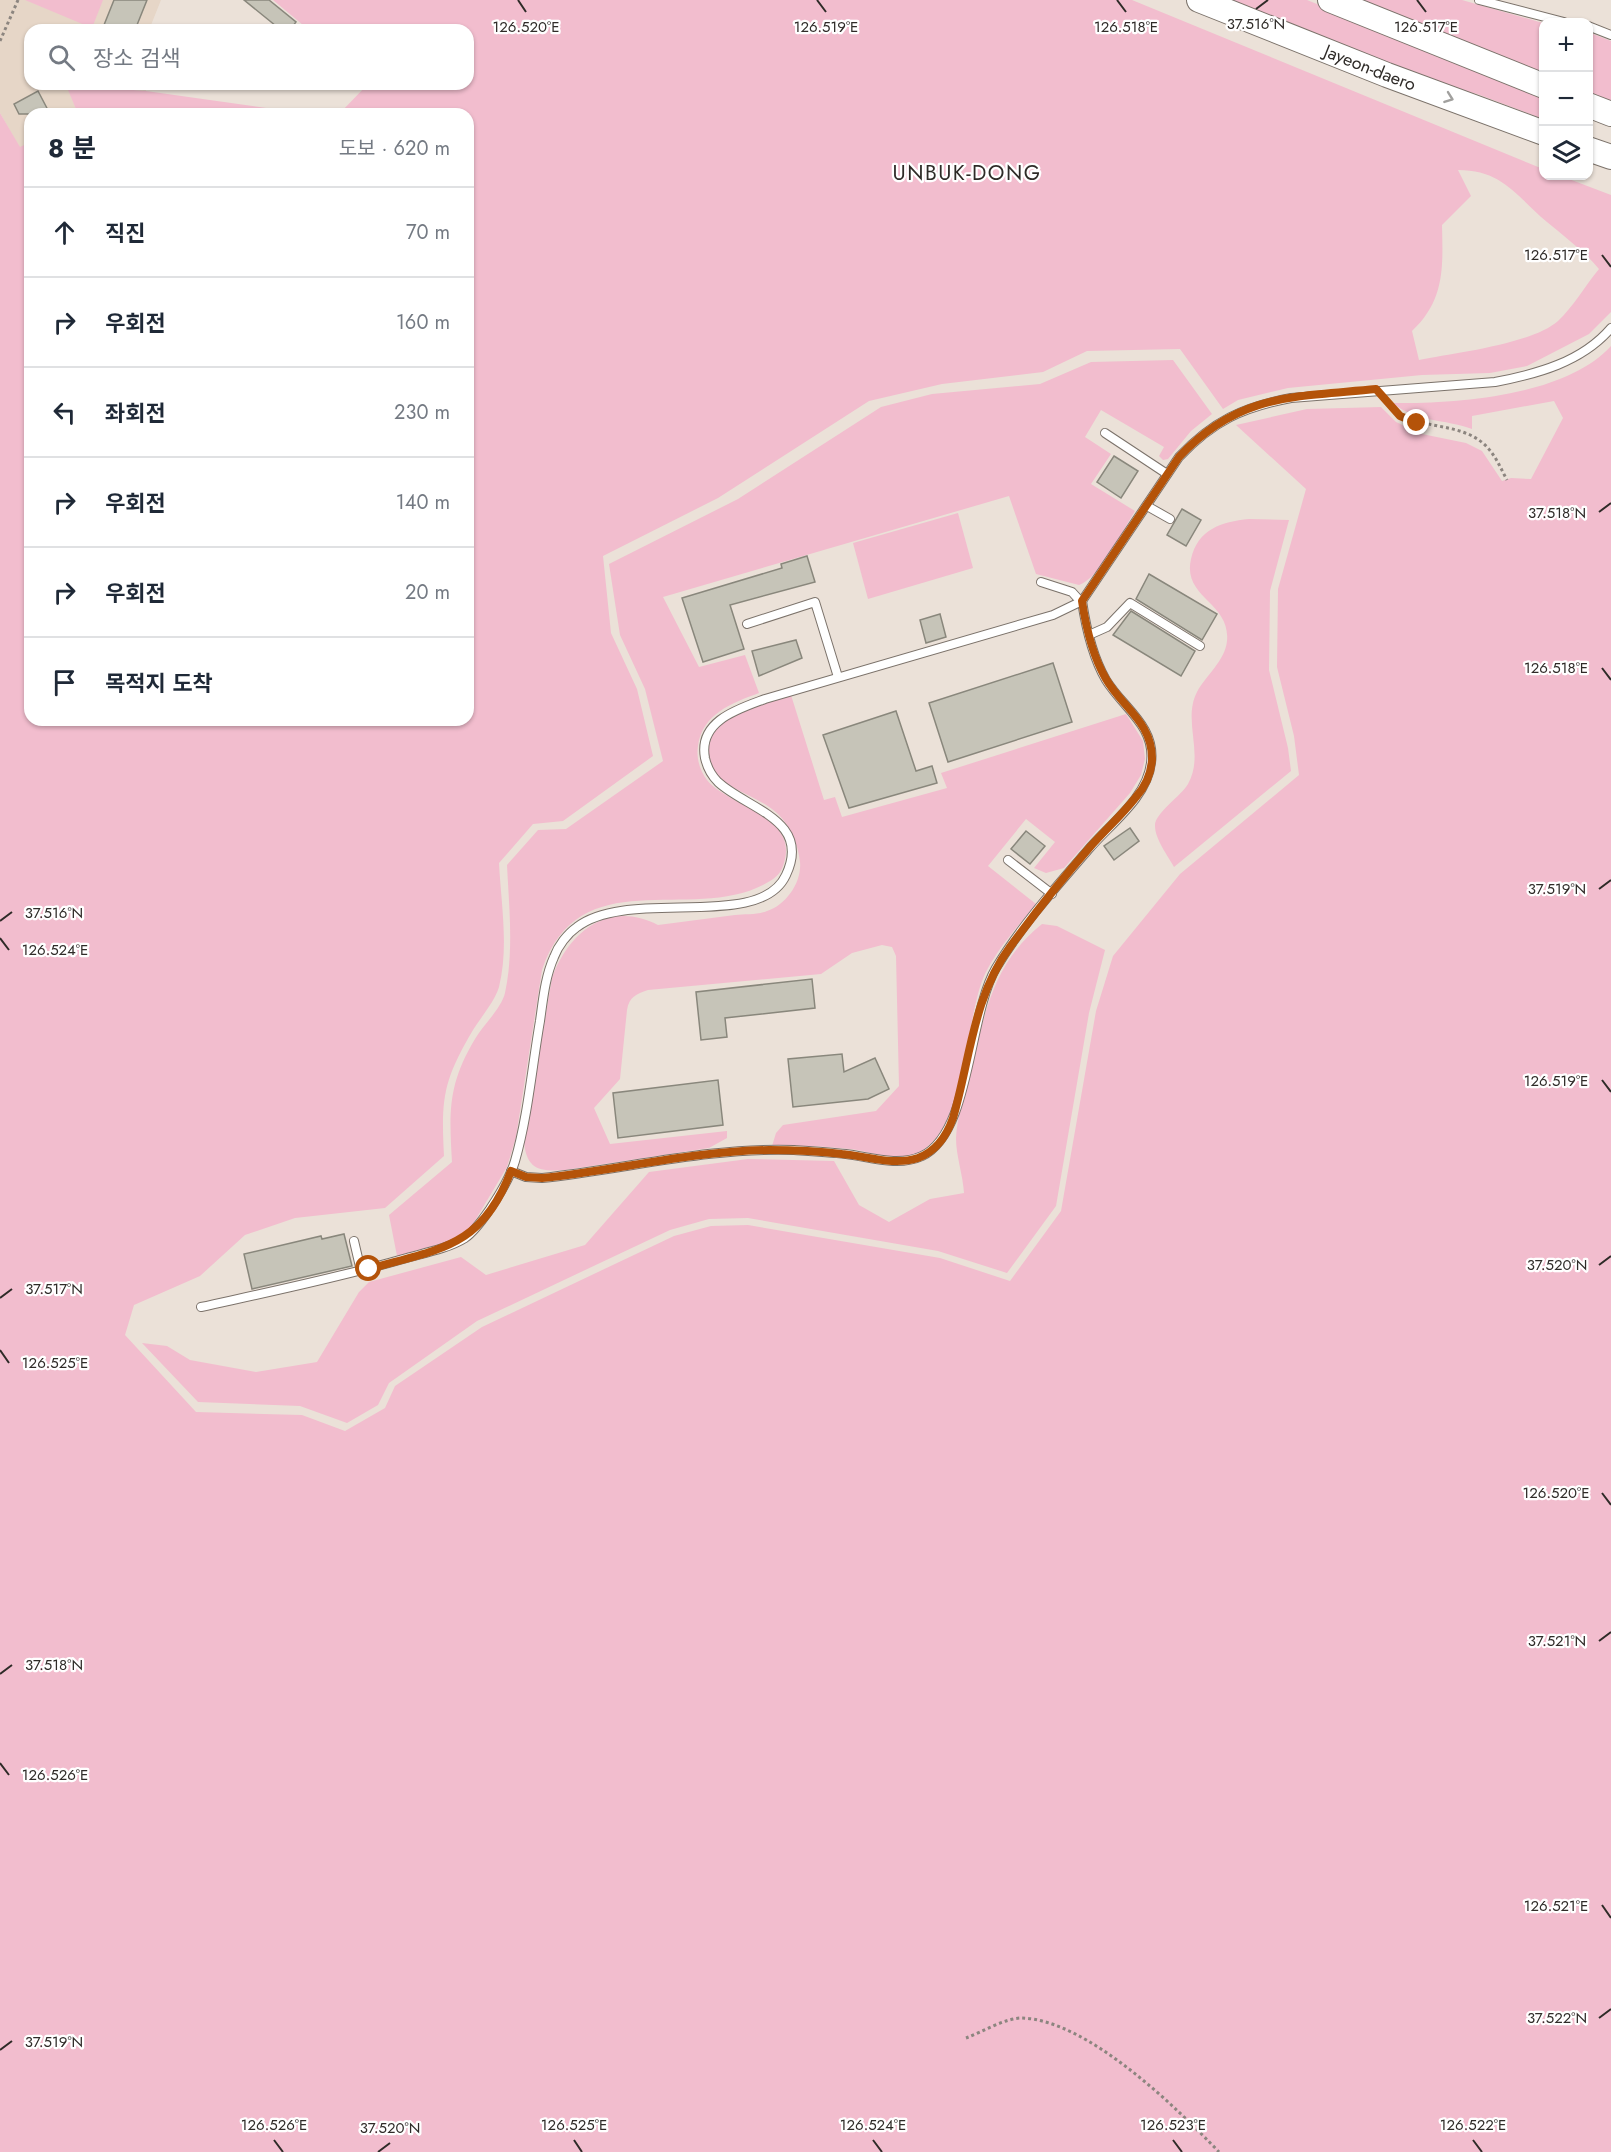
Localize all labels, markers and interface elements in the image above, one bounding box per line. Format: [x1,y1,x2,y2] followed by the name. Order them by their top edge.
[1227,13,1285,35] text: 37.516°N
[493,16,559,38] text: 126.520°E
[794,16,858,38] text: 126.519°E
[1094,16,1158,38] text: 126.518°E
[1394,16,1458,38] text: 126.517°E
[1539,18,1593,180] map controls
[1539,18,1593,72] button: +
[24,24,474,90] search box
[1318,37,1420,98] street label: Jayeon-daero
[45,41,78,74] icon: search
[93,42,181,74] text: 장소 검색
[1539,72,1593,126] button: −
[1443,91,1454,104] one-way arrow
[1539,126,1593,180] button: layers
[48,129,96,167] text: 8 분
[339,134,450,163] text: 도보 · 620 m
[893,158,1041,188] district label: UNBUK-DONG
[48,216,81,249] icon: ahead
[105,217,145,249] text: 직진
[406,218,450,247] text: 70 m
[1524,244,1588,266] text: 126.517°E
[48,306,81,339] icon: right
[105,307,166,339] text: 우회전
[396,308,450,337] text: 160 m
[48,396,81,429] icon: left
[105,397,166,429] text: 좌회전
[394,398,450,427] text: 230 m
[1403,409,1429,435] route end
[48,486,81,519] icon: right
[105,487,166,519] text: 우회전
[396,488,450,517] text: 140 m
[1528,502,1586,524] text: 37.518°N
[48,576,81,609] icon: right
[105,577,166,609] text: 우회전
[405,578,450,607] text: 20 m
[1524,657,1588,679] text: 126.518°E
[48,666,81,699] icon: arrive
[105,667,213,699] text: 목적지 도착
[1528,878,1586,900] text: 37.519°N
[25,902,83,924] text: 37.516°N
[22,939,88,961] text: 126.524°E
[1524,1070,1588,1092] text: 126.519°E
[1527,1254,1587,1276] text: 37.520°N
[355,1255,381,1281] route start
[25,1278,83,1300] text: 37.517°N
[22,1352,88,1374] text: 126.525°E
[1523,1482,1589,1504] text: 126.520°E
[1528,1630,1586,1652] text: 37.521°N
[25,1654,83,1676] text: 37.518°N
[22,1764,88,1786] text: 126.526°E
[1524,1895,1588,1917] text: 126.521°E
[1527,2007,1587,2029] text: 37.522°N
[25,2031,83,2053] text: 37.519°N
[241,2114,307,2136] text: 126.526°E
[541,2114,607,2136] text: 126.525°E
[840,2114,906,2136] text: 126.524°E
[1140,2114,1206,2136] text: 126.523°E
[1440,2114,1506,2136] text: 126.522°E
[360,2117,420,2139] text: 37.520°N

